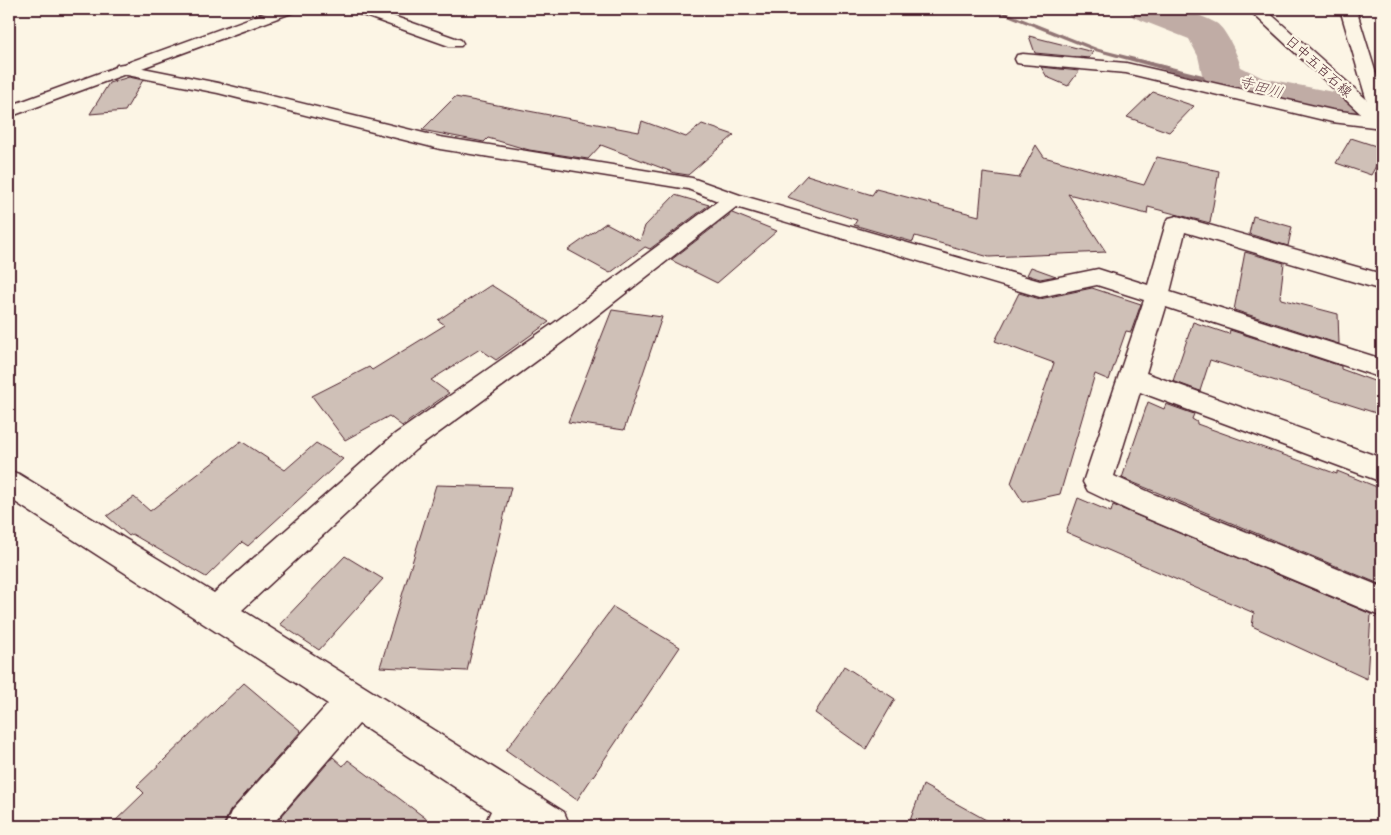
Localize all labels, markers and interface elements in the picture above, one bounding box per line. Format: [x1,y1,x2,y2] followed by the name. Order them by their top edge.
[1281,30,1358,102] street label: 日中五百石線
[1237,68,1286,103] water label: 寺田川

